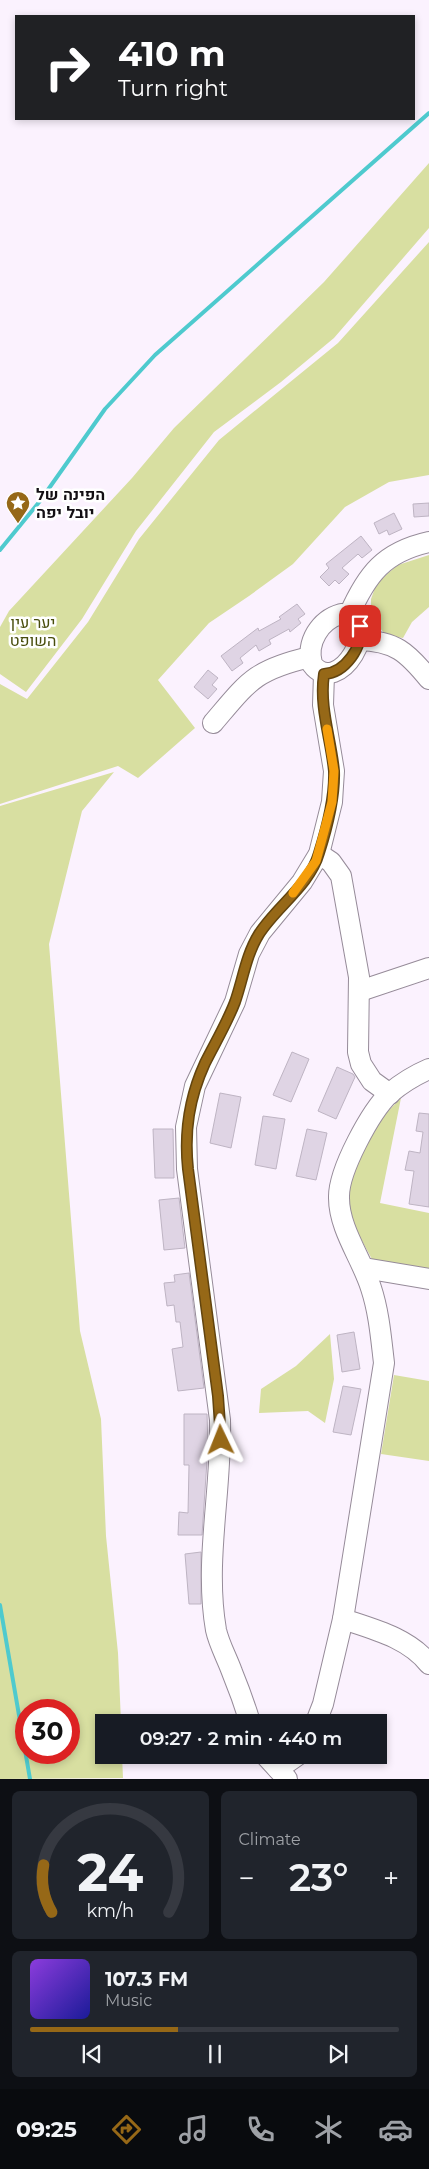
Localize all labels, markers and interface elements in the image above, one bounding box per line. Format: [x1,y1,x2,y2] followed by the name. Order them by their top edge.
[118,32,225,75] text: 410 m
[35,35,100,100] icon: right
[118,75,228,102] text: Turn right
[36,485,105,522] place label: הפינה של יובל יפה
[5,490,31,524] place icon: הפינה של יובל יפה
[339,605,381,647] pin
[346,612,374,640] icon: arrive
[10,613,56,650] park label: יער עין השופט
[194,1413,246,1465] position arrow
[15,1699,80,1764] speed limit sign: 30
[140,1727,342,1750] text: 09:27 · 2 min · 440 m
[239,1830,301,1849] text: Climate
[77,1841,143,1904] text: 24
[289,1854,349,1901] text: 23°
[239,1861,255,1895] text: −
[383,1861,399,1895] text: +
[86,1900,134,1921] text: km/h
[105,1968,188,1991] text: 107.3 FM
[105,1991,152,2010] text: Music
[78,2040,106,2068] icon: previous
[201,2040,229,2068] icon: pause
[324,2040,352,2068] icon: next
[109,2112,144,2147] icon: directions
[176,2112,211,2147] icon: music
[243,2112,278,2147] icon: phone
[311,2112,346,2147] icon: climate
[378,2112,413,2147] icon: car
[16,2116,77,2143] text: 09:25

